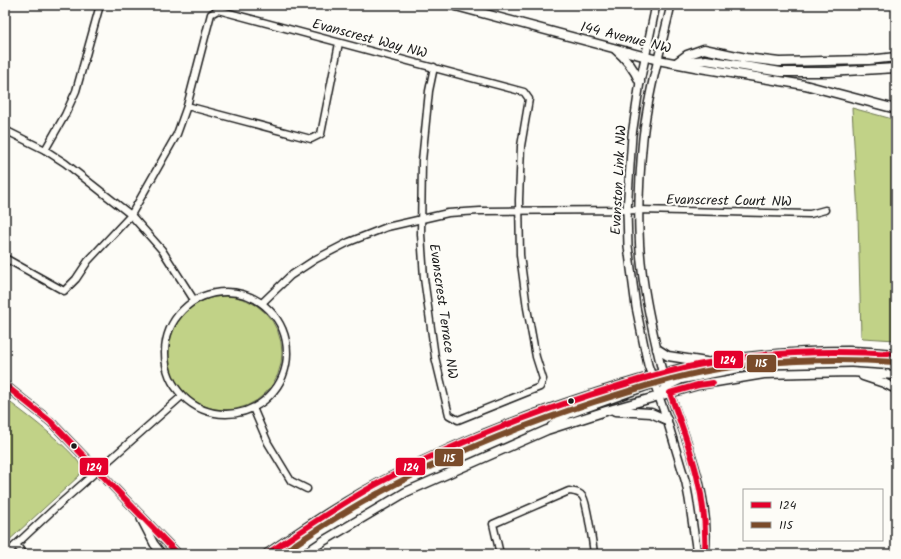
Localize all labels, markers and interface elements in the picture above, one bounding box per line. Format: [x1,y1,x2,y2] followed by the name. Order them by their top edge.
[310,13,430,65] street label: Evanscrest Way NW
[578,16,673,60] street label: 144 Avenue NW
[605,125,633,236] street label: Evanston Link NW
[666,189,792,213] street label: Evanscrest Court NW
[423,242,463,380] street label: Evanscrest Terrace NW
[713,350,744,369] line badge: 124
[720,352,736,370] text: 124
[746,354,777,373] line badge: 115
[755,355,769,373] text: 115
[566,396,576,406] unlabelled marker
[69,441,79,451] unlabelled marker
[434,448,464,467] line badge: 115
[443,450,457,468] text: 115
[79,457,109,476] line badge: 124
[395,457,426,476] line badge: 124
[86,459,102,477] text: 124
[403,459,419,477] text: 124
[743,489,883,541] legend
[779,496,797,515] text: 124
[779,516,795,535] text: 115

